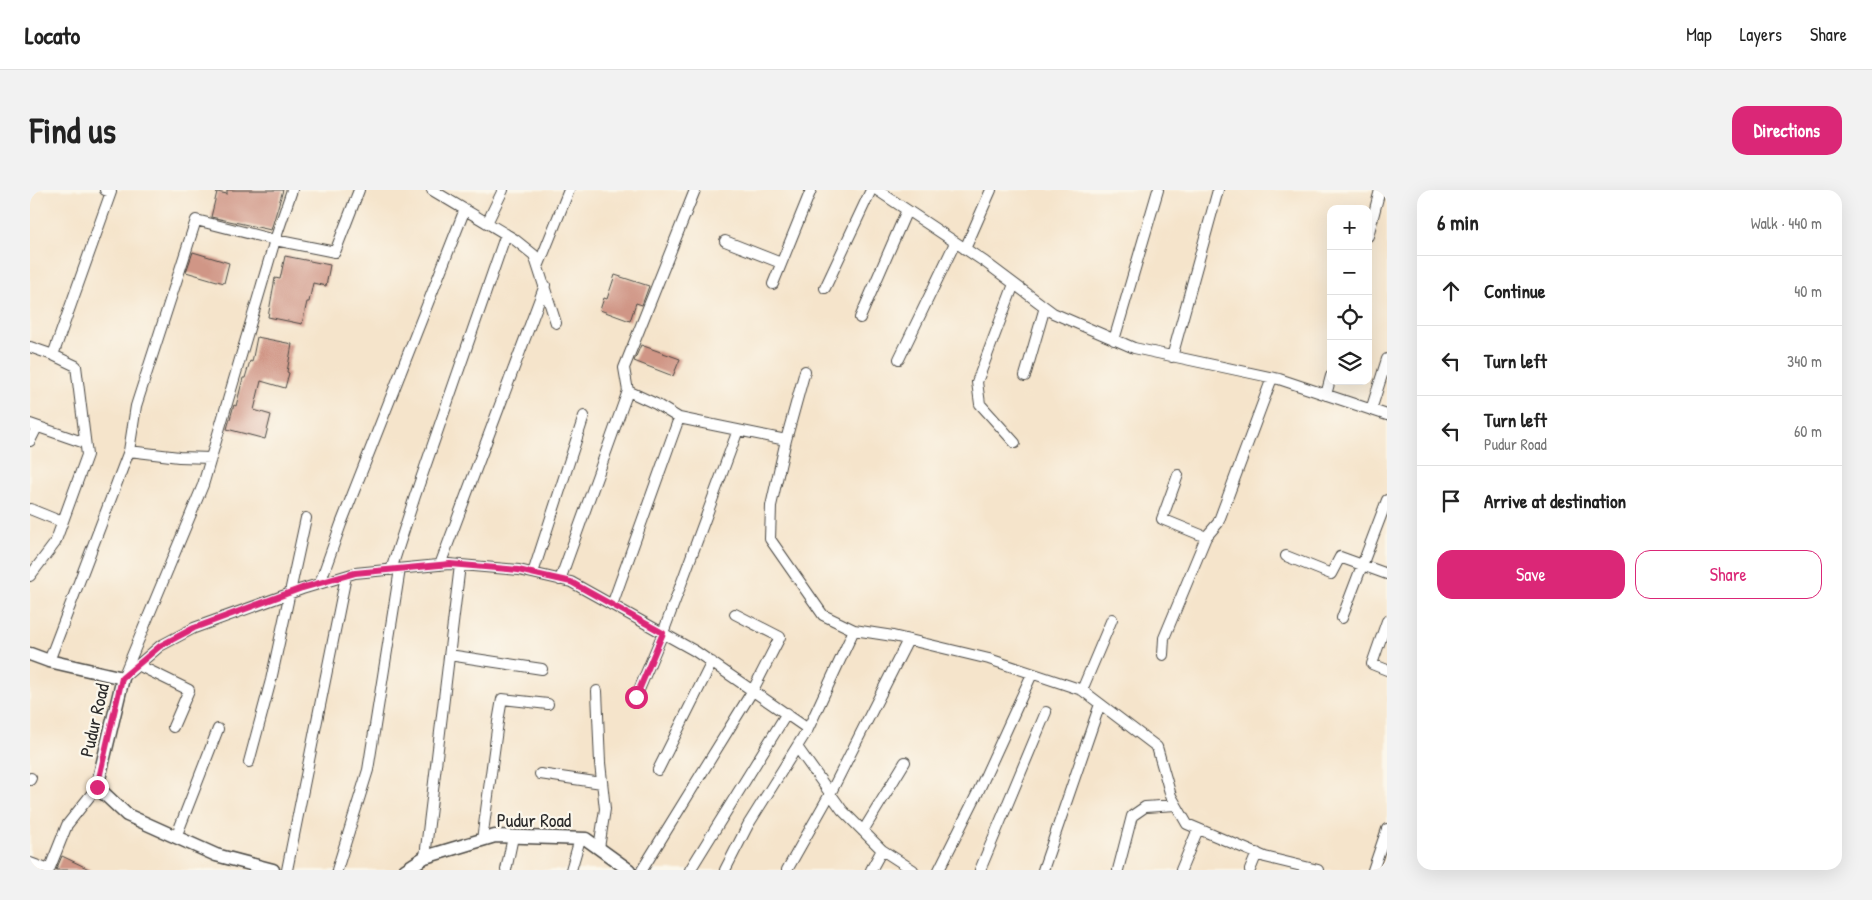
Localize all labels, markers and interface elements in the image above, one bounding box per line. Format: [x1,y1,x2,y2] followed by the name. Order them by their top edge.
[25,19,80,51] text: Locato
[1686,22,1712,47] text: Map
[1740,22,1782,47] text: Layers
[1810,22,1847,47] text: Share
[1732,106,1842,155] button: Directions
[30,107,116,154] text: Find us
[1327,205,1372,385] map controls
[1327,205,1372,250] button: +
[1437,208,1479,237] text: 6 min
[1751,212,1822,234] text: Walk · 440 m
[1327,250,1372,295] button: −
[1437,277,1465,305] icon: ahead
[1484,278,1545,304] text: Continue
[1794,280,1822,302] text: 40 m
[1327,295,1372,340] button: locate
[1327,340,1372,385] button: layers
[1437,347,1465,375] icon: left
[1484,348,1547,374] text: Turn left
[1787,350,1822,372] text: 340 m
[1484,407,1547,433] text: Turn left
[1437,417,1465,445] icon: left
[1794,420,1822,442] text: 60 m
[1484,433,1547,455] text: Pudur Road
[1437,487,1465,515] icon: arrive
[1484,488,1626,514] text: Arrive at destination
[1437,550,1625,599] button: Save
[1635,550,1822,599] button: Share
[73,680,115,759] street label: Pudur Road
[625,686,648,709] route start
[86,776,109,799] route end
[497,807,572,833] street label: Pudur Road

